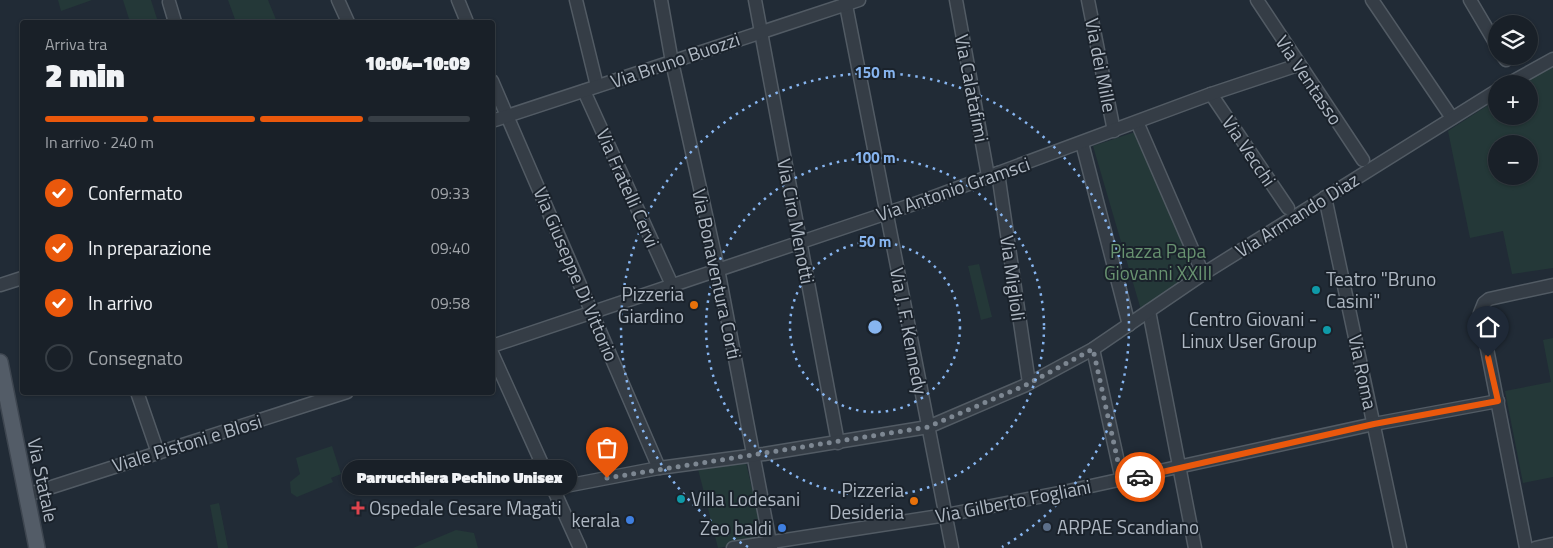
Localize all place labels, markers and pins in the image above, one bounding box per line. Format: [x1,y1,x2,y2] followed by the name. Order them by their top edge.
[1326,264,1436,315] place label: Teatro "Bruno Casini"
[618,279,684,330] place label: Pizzeria Giardino
[1310,284,1322,296] marker: Teatro "Bruno Casini"
[688,299,700,311] marker: Pizzeria Giardino
[1181,304,1317,355] place label: Centro Giovani - Linux User Group
[1467,306,1509,357] pin
[866,318,884,336] centre of rings
[1321,324,1333,336] marker: Centro Giovani - Linux User Group
[586,427,628,478] pin
[342,460,577,496] callout: Parrucchiera Pechino Unisex
[829,475,904,526] place label: Pizzeria Desideria
[691,484,800,513] place label: Villa Lodesani
[369,493,562,522] place label: Ospedale Cesare Magati
[675,493,687,505] marker: Villa Lodesani
[908,495,920,507] marker: Pizzeria Desideria
[351,501,365,515] marker: Ospedale Cesare Magati
[572,505,620,534] place label: kerala
[1057,512,1199,541] place label: ARPAE Scandiano
[700,513,772,542] place label: Zeo baldi
[624,514,636,526] marker: kerala
[1041,521,1053,533] marker: ARPAE Scandiano
[776,522,788,534] marker: Zeo baldi

